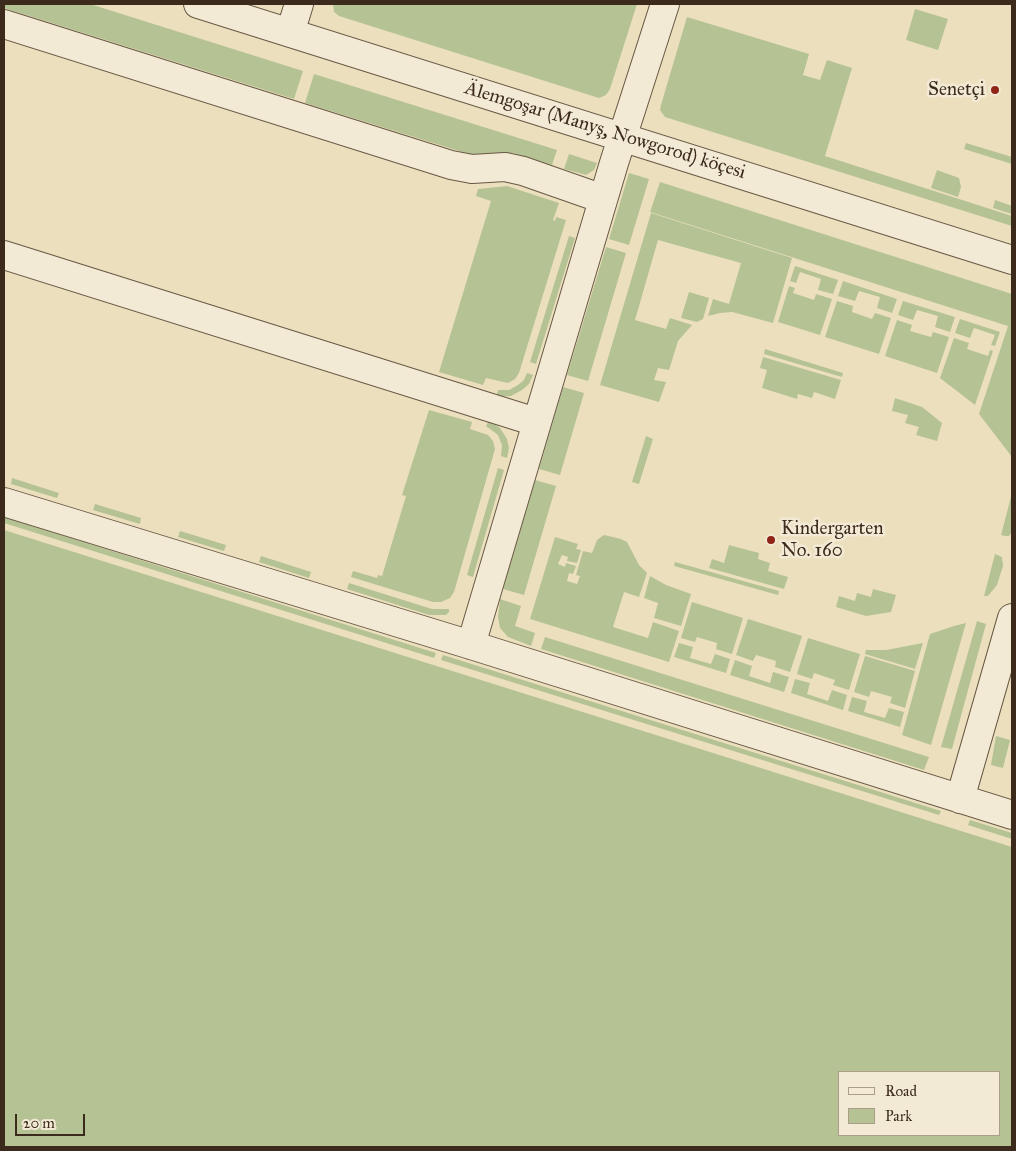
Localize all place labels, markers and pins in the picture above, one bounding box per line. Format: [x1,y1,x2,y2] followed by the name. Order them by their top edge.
[928,79,985,101] place label: Senetçi
[989,84,1001,96] marker: Senetçi
[781,518,883,562] place label: Kindergarten No. 160
[765,534,777,546] marker: Kindergarten No. 160

